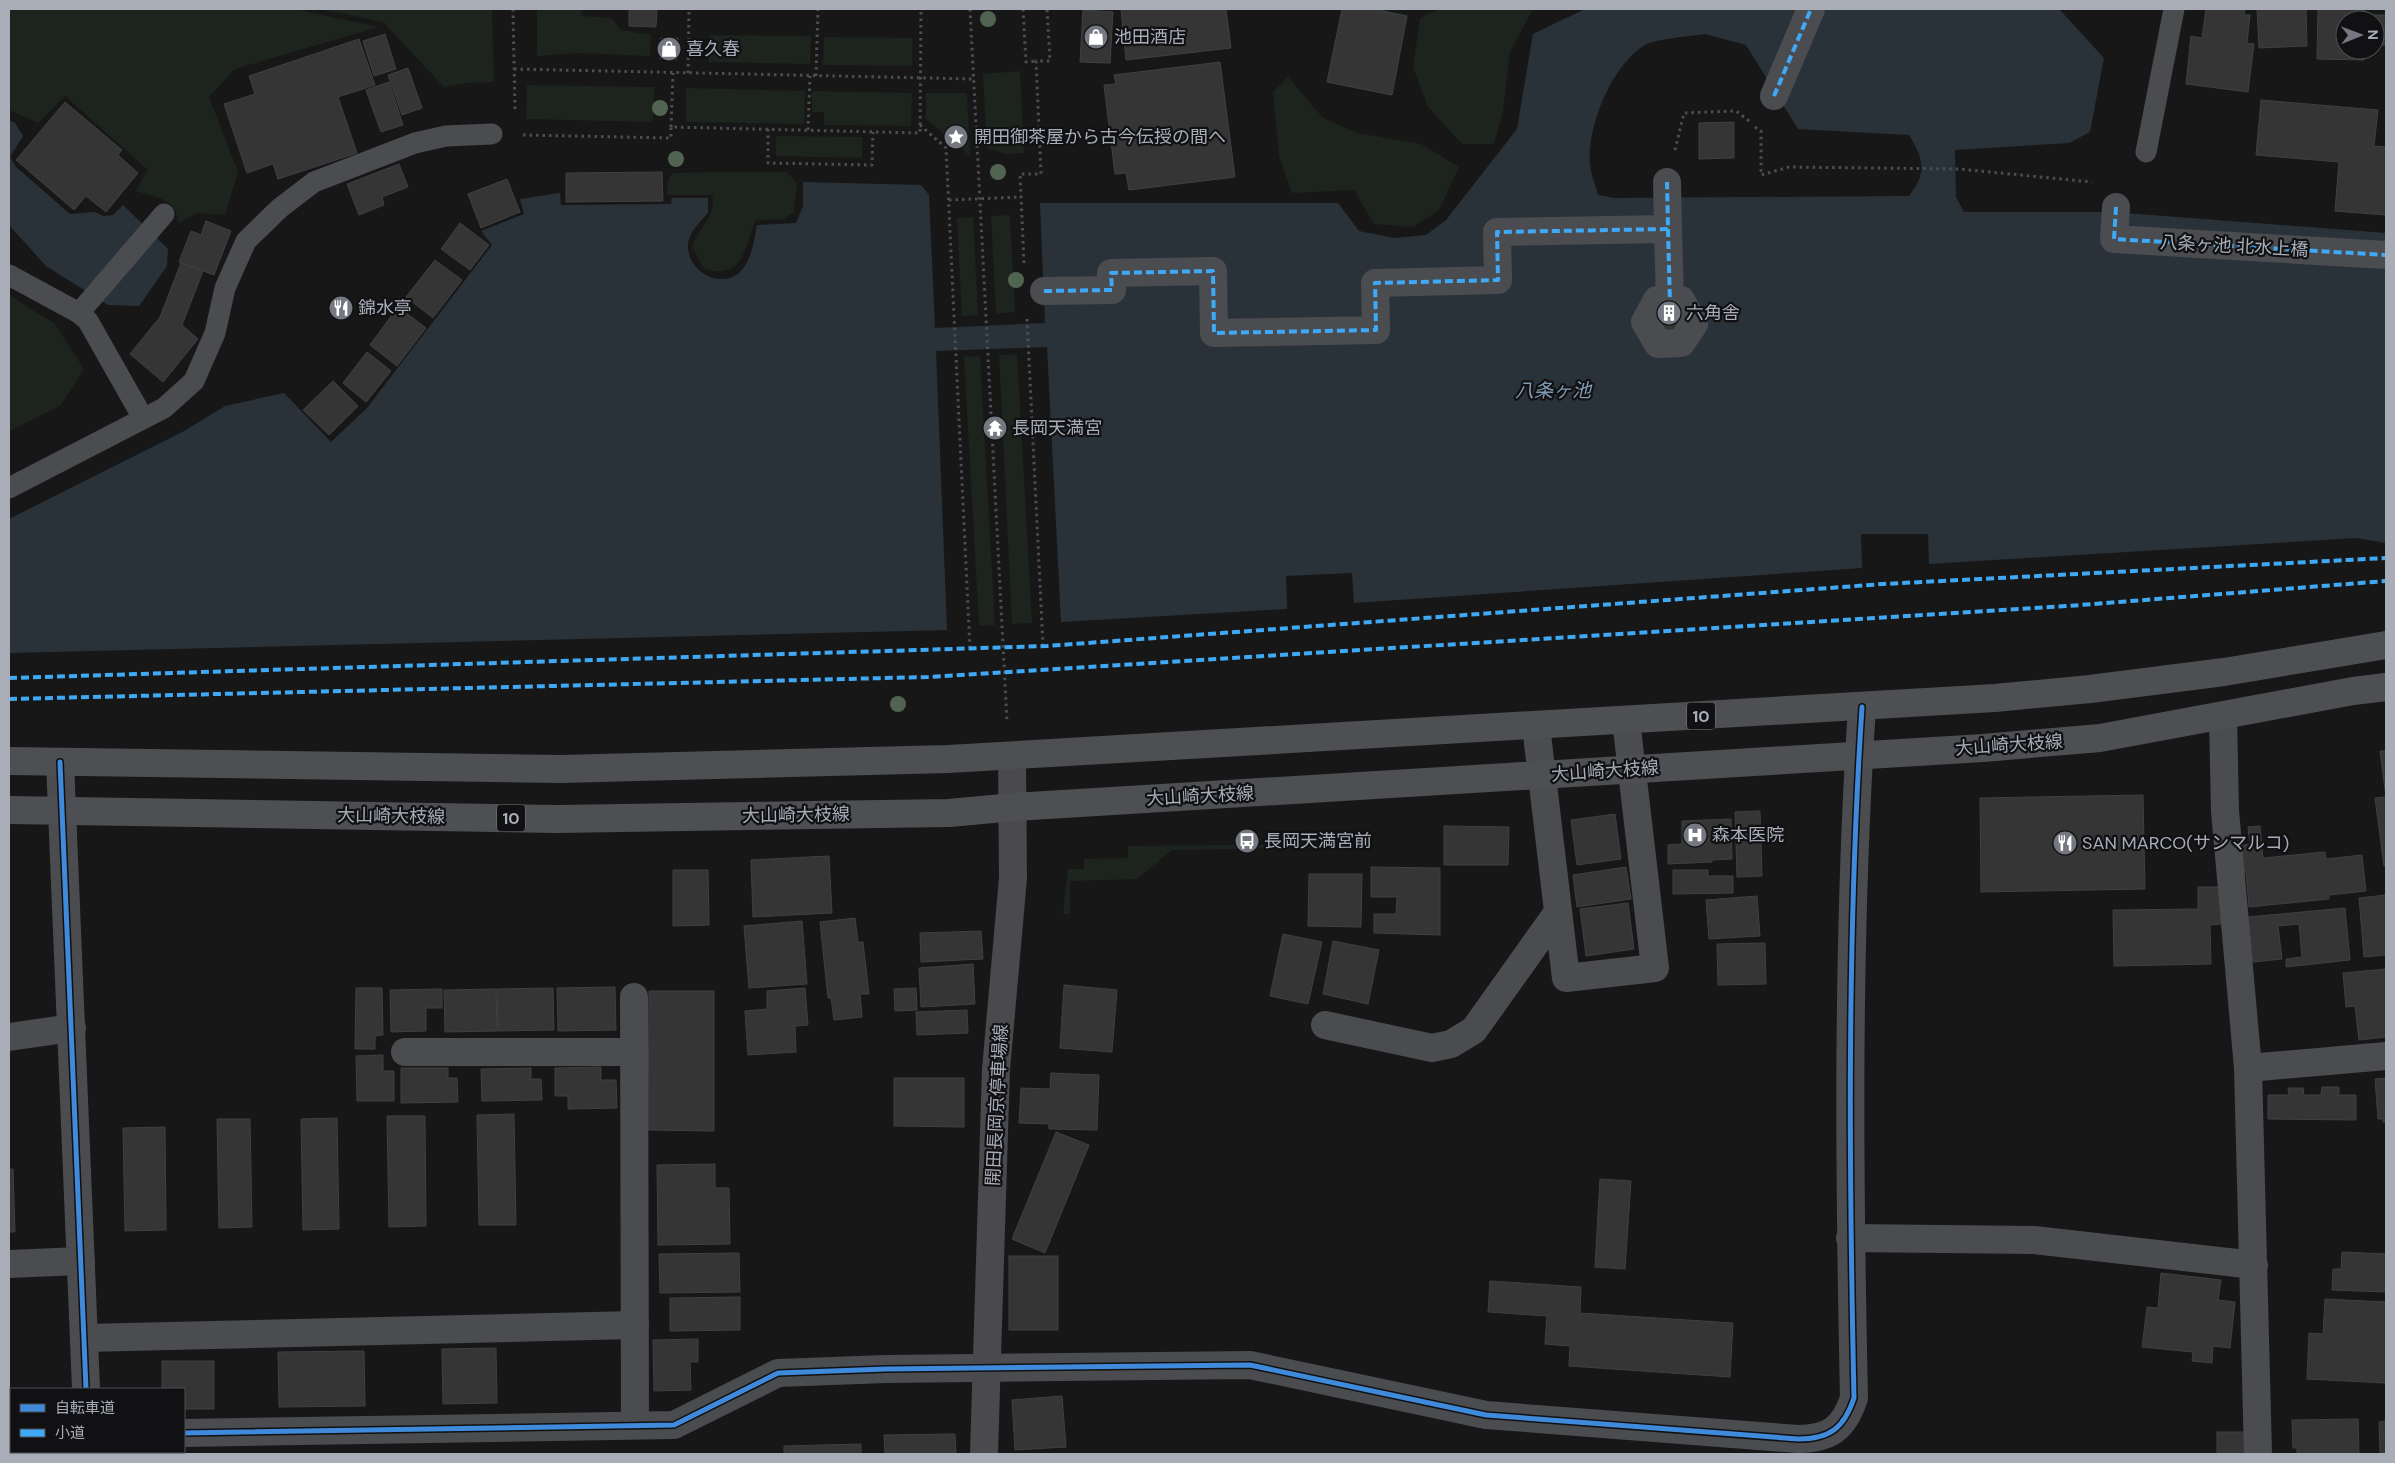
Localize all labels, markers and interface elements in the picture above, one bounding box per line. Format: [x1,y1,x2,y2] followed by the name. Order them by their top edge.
[2335,10,2385,60] north arrow
[1083,24,1109,50] shop icon: 池田酒店
[1114,25,1186,49] place label: 池田酒店
[2364,30,2382,40] text: N
[656,36,682,62] shop icon: 喜久春
[686,37,740,61] place label: 喜久春
[943,124,969,150] place icon: 開田御茶屋から古今伝授の間へ
[974,125,1226,149] place label: 開田御茶屋から古今伝授の間へ
[2159,230,2309,262] street label: 八条ヶ池 北水上橋
[328,295,354,321] restaurant icon: 錦水亭
[358,296,412,320] place label: 錦水亭
[1656,300,1682,326] building icon: 六角舎
[1686,301,1740,325] place label: 六角舎
[1515,378,1593,403] water label: 八条ヶ池
[982,415,1008,441] temple icon: 長岡天満宮
[1012,416,1102,440] place label: 長岡天満宮
[1687,702,1715,729] road number: 10
[1954,729,2064,761] street label: 大山崎大枝線
[1550,755,1660,787] street label: 大山崎大枝線
[1145,781,1255,811] street label: 大山崎大枝線
[742,802,850,828] street label: 大山崎大枝線
[337,803,445,829] street label: 大山崎大枝線
[497,804,525,831] road number: 10
[1682,822,1708,848] hospital icon: 森本医院
[1712,823,1784,847] place label: 森本医院
[1234,828,1260,854] bus stop icon: 長岡天満宮前
[1264,829,1372,853] place label: 長岡天満宮前
[2052,830,2078,856] restaurant icon: SAN MARCO(サンマルコ)
[2082,831,2289,855] place label: SAN MARCO(サンマルコ)
[981,1023,1013,1187] street label: 開田長岡京停車場線
[10,1388,185,1453] legend
[55,1398,115,1418] text: 自転車道
[55,1423,85,1443] text: 小道

